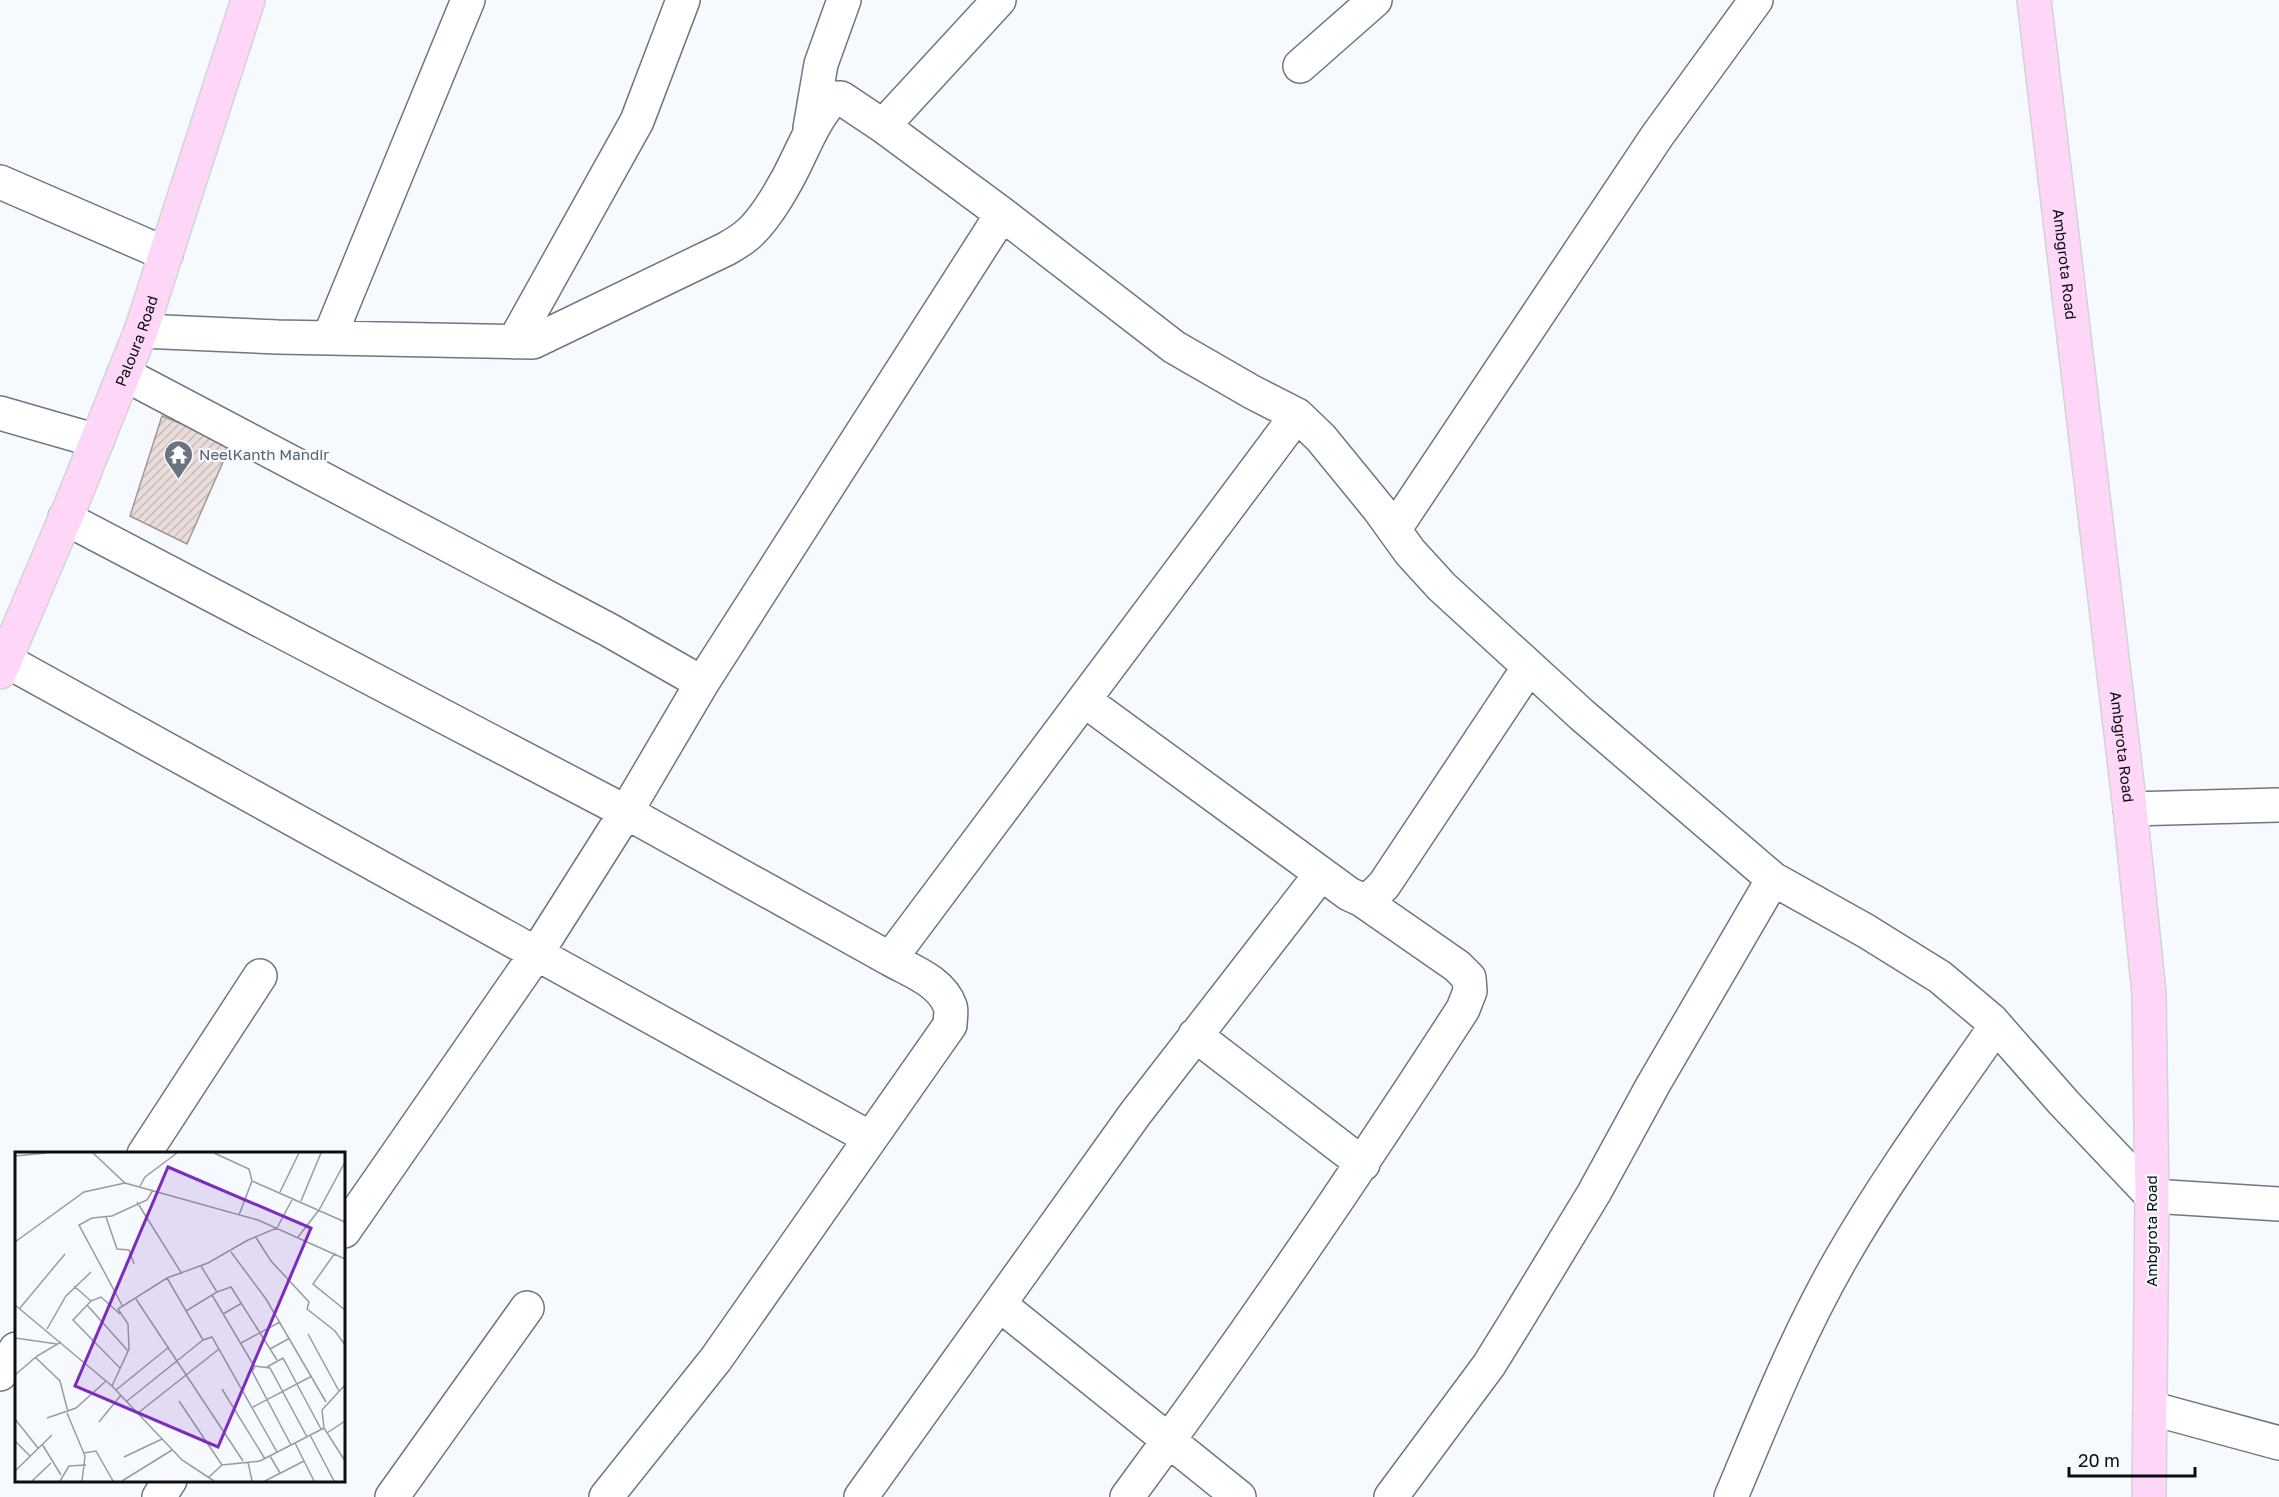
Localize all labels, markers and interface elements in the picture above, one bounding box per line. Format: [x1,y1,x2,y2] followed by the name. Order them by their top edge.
[2050,208,2081,321] street label: Ambgrota Road
[111,293,161,389] street label: Paloura Road
[162,438,194,480] temple icon: NeelKanth Mandir
[199,445,329,463] place label: NeelKanth Mandir
[2107,690,2138,803] street label: Ambgrota Road
[15,1152,345,1482] inset map
[2142,1175,2160,1287] street label: Ambgrota Road
[2069,1440,2195,1478] scale bar
[2078,1449,2120,1471] text: 20 m

